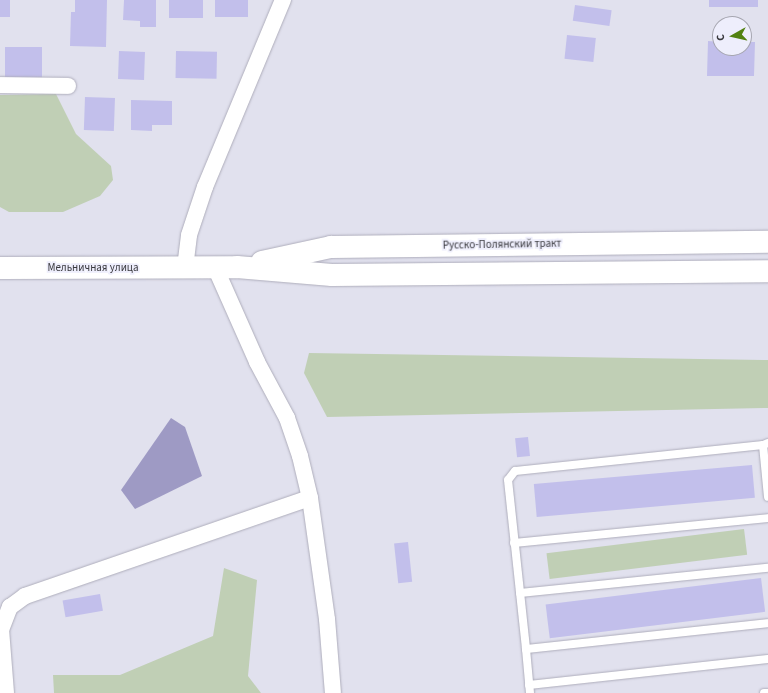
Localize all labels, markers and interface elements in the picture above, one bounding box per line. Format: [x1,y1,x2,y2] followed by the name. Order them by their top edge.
[712,16,752,56] north arrow
[713,33,728,42] text: С
[443,237,561,253] street label: Русско-Полянский тракт
[47,261,139,275] street label: Мельничная улица

